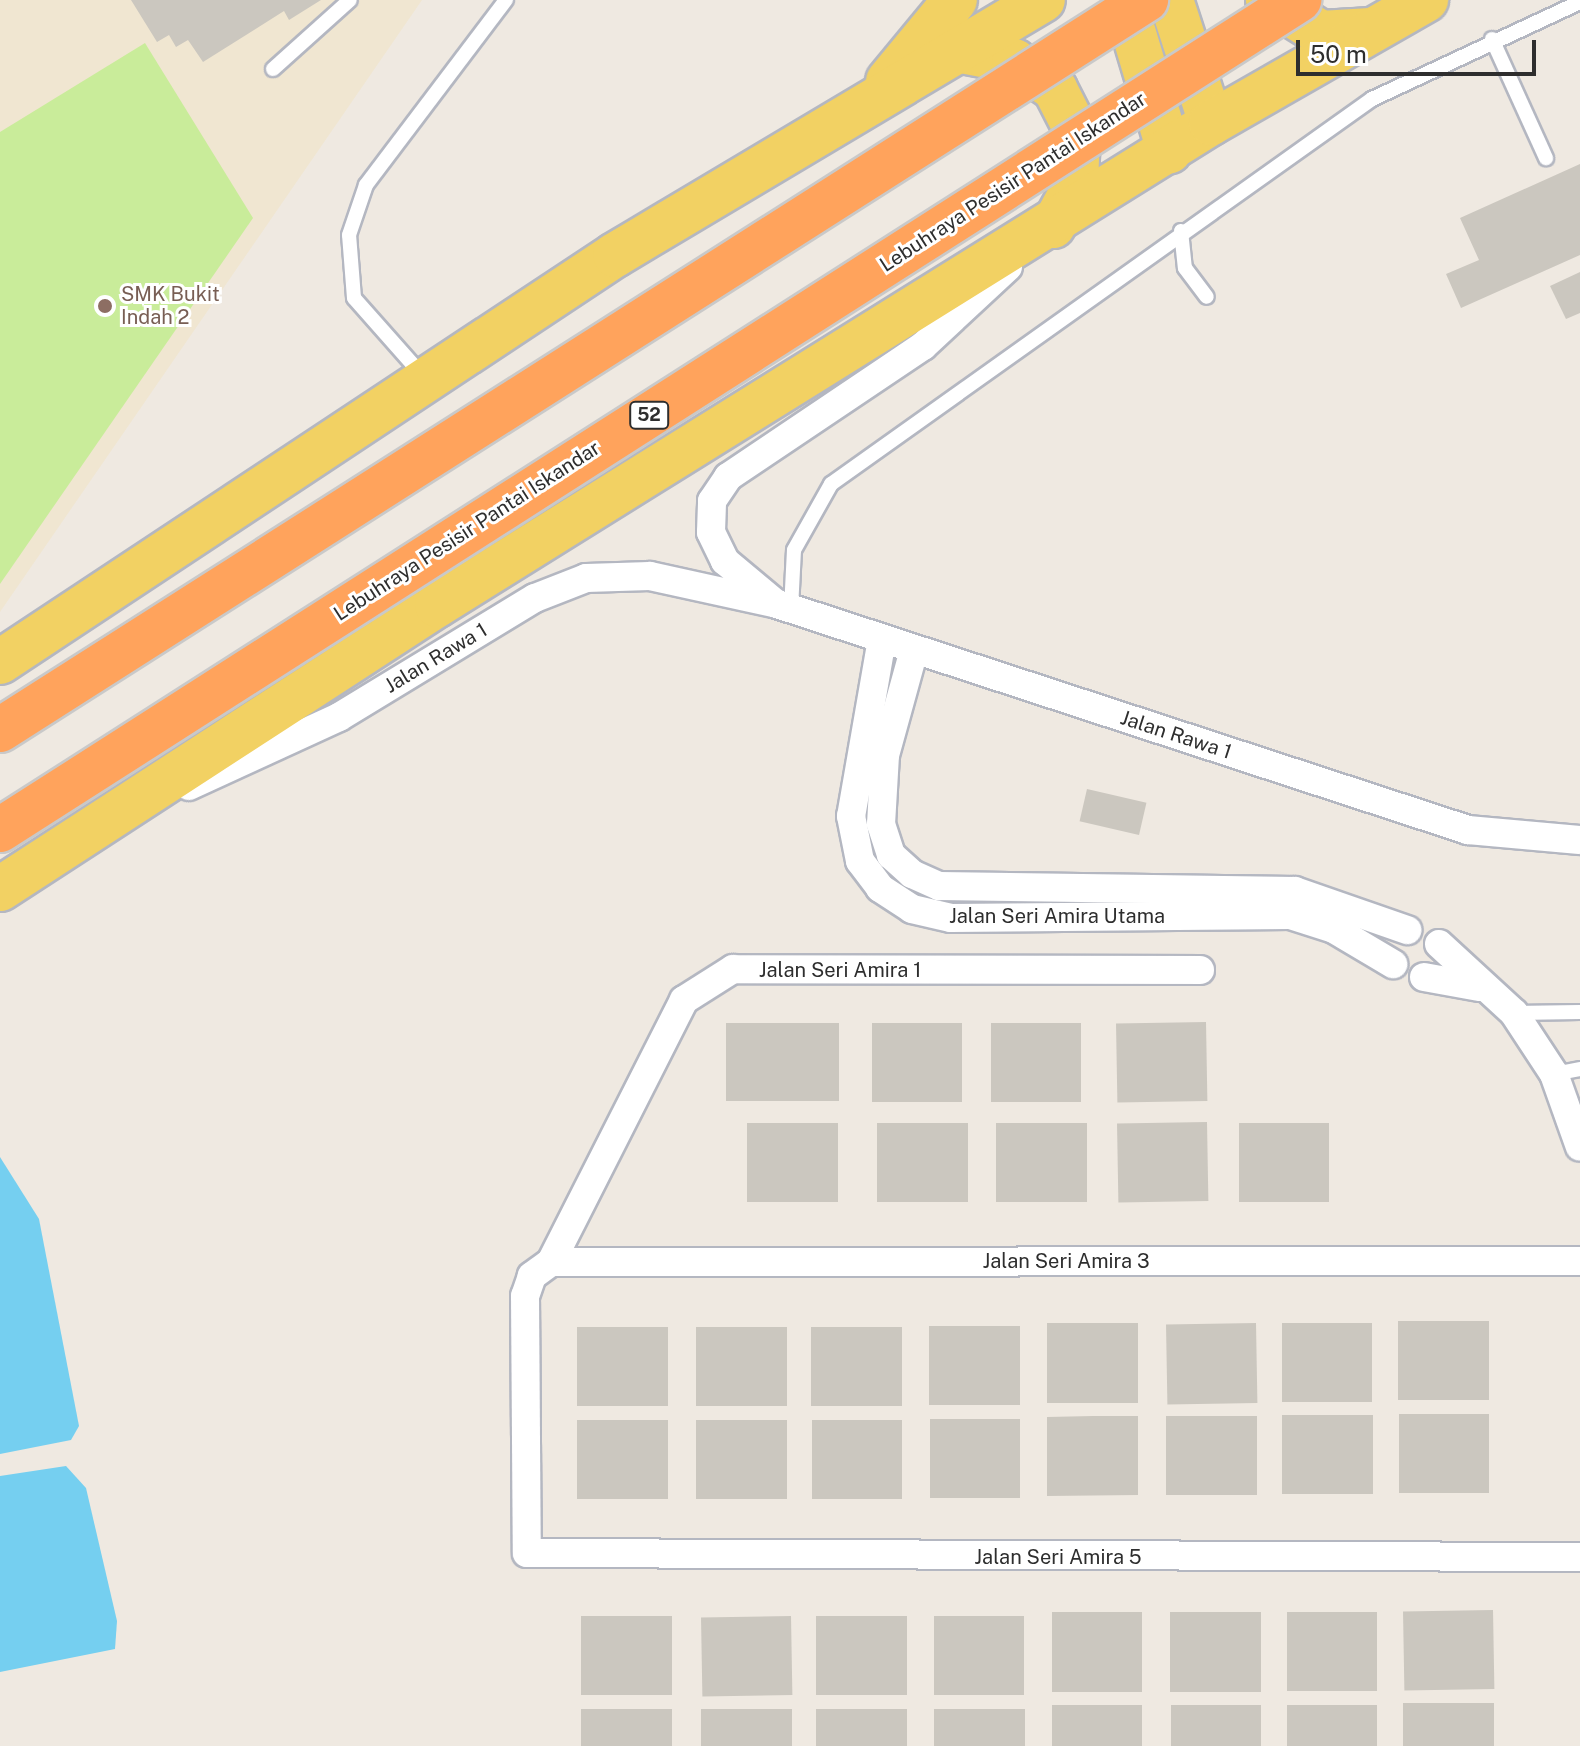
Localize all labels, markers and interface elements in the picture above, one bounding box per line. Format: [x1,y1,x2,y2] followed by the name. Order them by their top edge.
[1300,24,1540,74] scale bar
[1310,40,1367,68] text: 50 m
[875,87,1151,277] street label: Lebuhraya Pesisir Pantai Iskandar
[121,282,220,329] place label: SMK Bukit Indah 2
[96,297,114,315] marker: SMK Bukit Indah 2
[629,401,669,429] road number: 52
[329,436,605,626] street label: Lebuhraya Pesisir Pantai Iskandar
[380,618,492,698] street label: Jalan Rawa 1
[1117,706,1235,764] street label: Jalan Rawa 1
[949,904,1165,928] street label: Jalan Seri Amira Utama
[759,958,921,982] street label: Jalan Seri Amira 1
[982,1249,1150,1273] street label: Jalan Seri Amira 3
[974,1545,1142,1569] street label: Jalan Seri Amira 5

